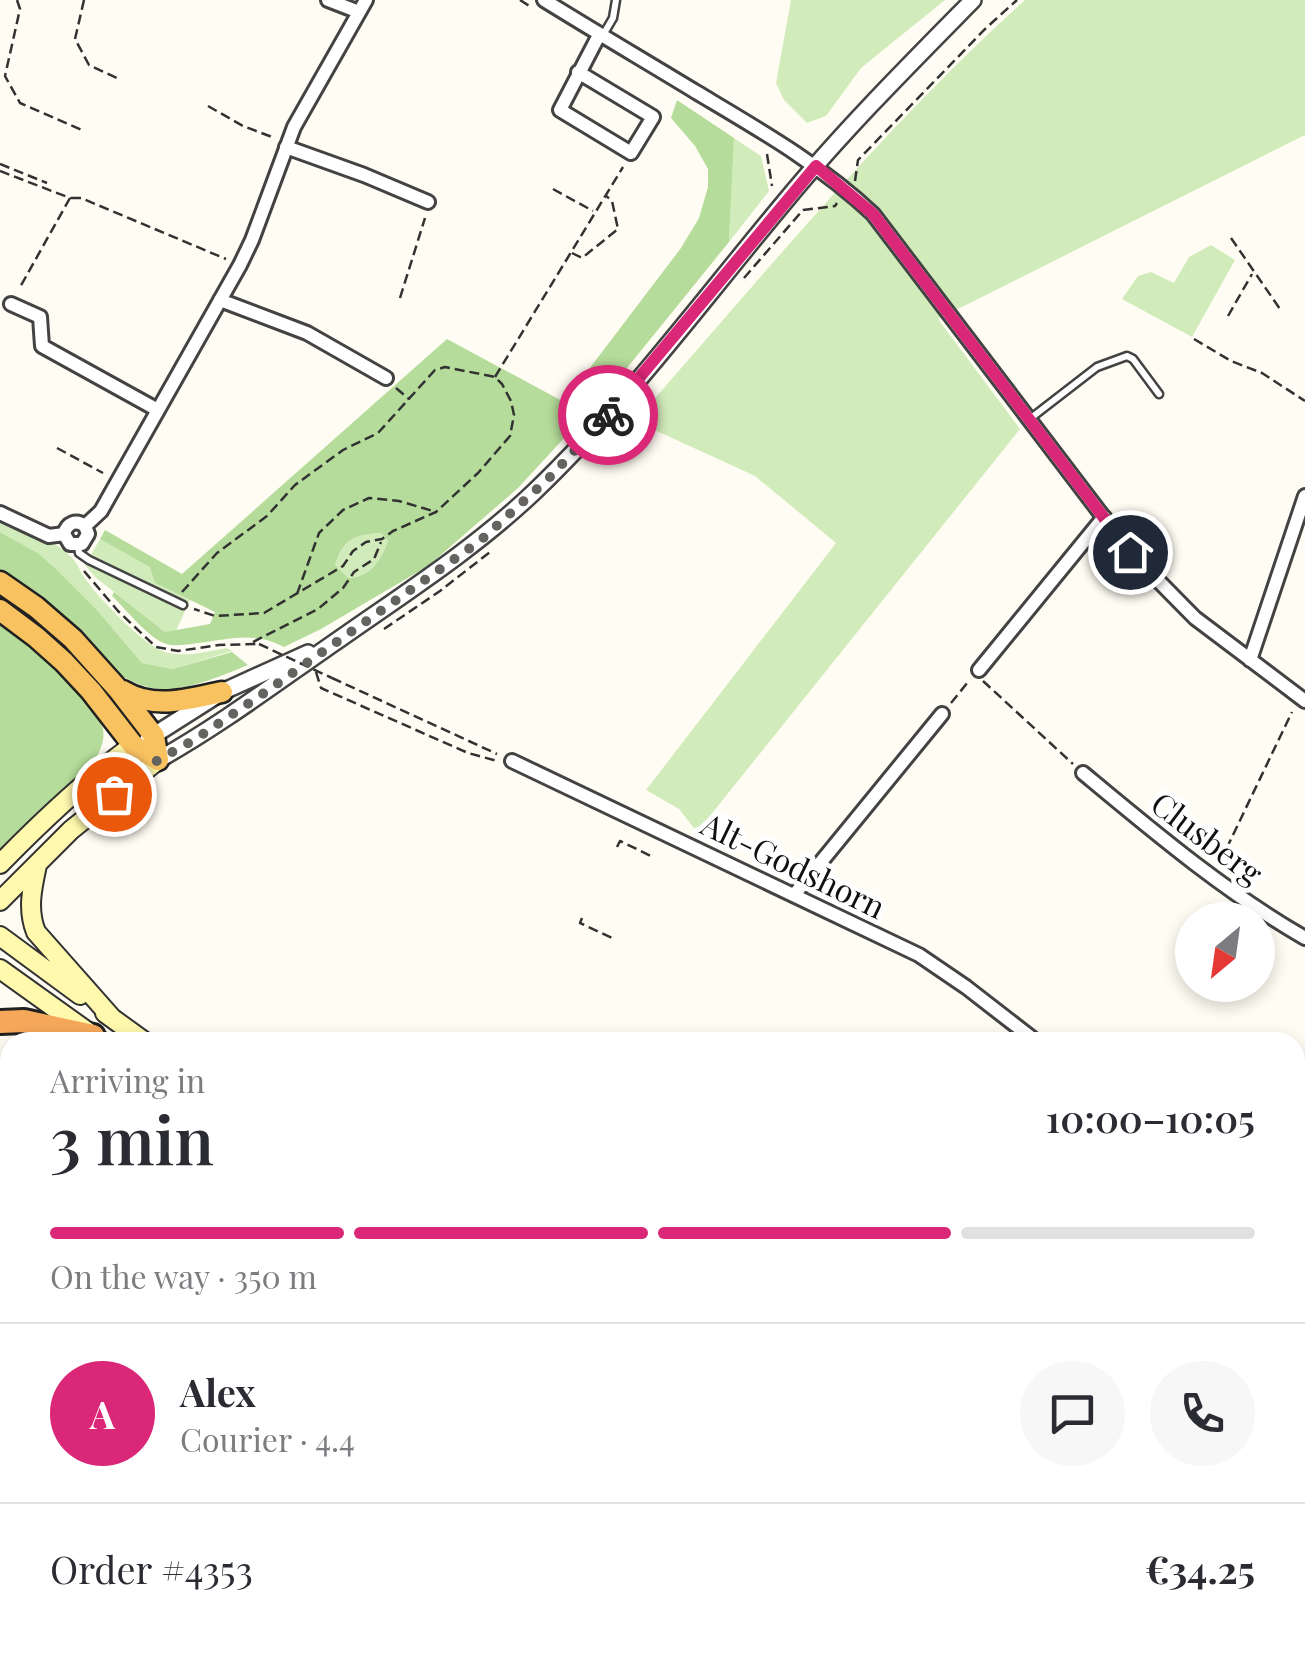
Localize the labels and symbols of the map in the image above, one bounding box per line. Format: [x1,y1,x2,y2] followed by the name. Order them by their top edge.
[558,365,658,465] courier
[1088,510,1173,595] pin
[72,752,157,837] pin
[1143,781,1273,893] street label: Clusberg
[694,801,893,927] street label: Alt-Godshorn
[1175,902,1275,1002] north arrow

